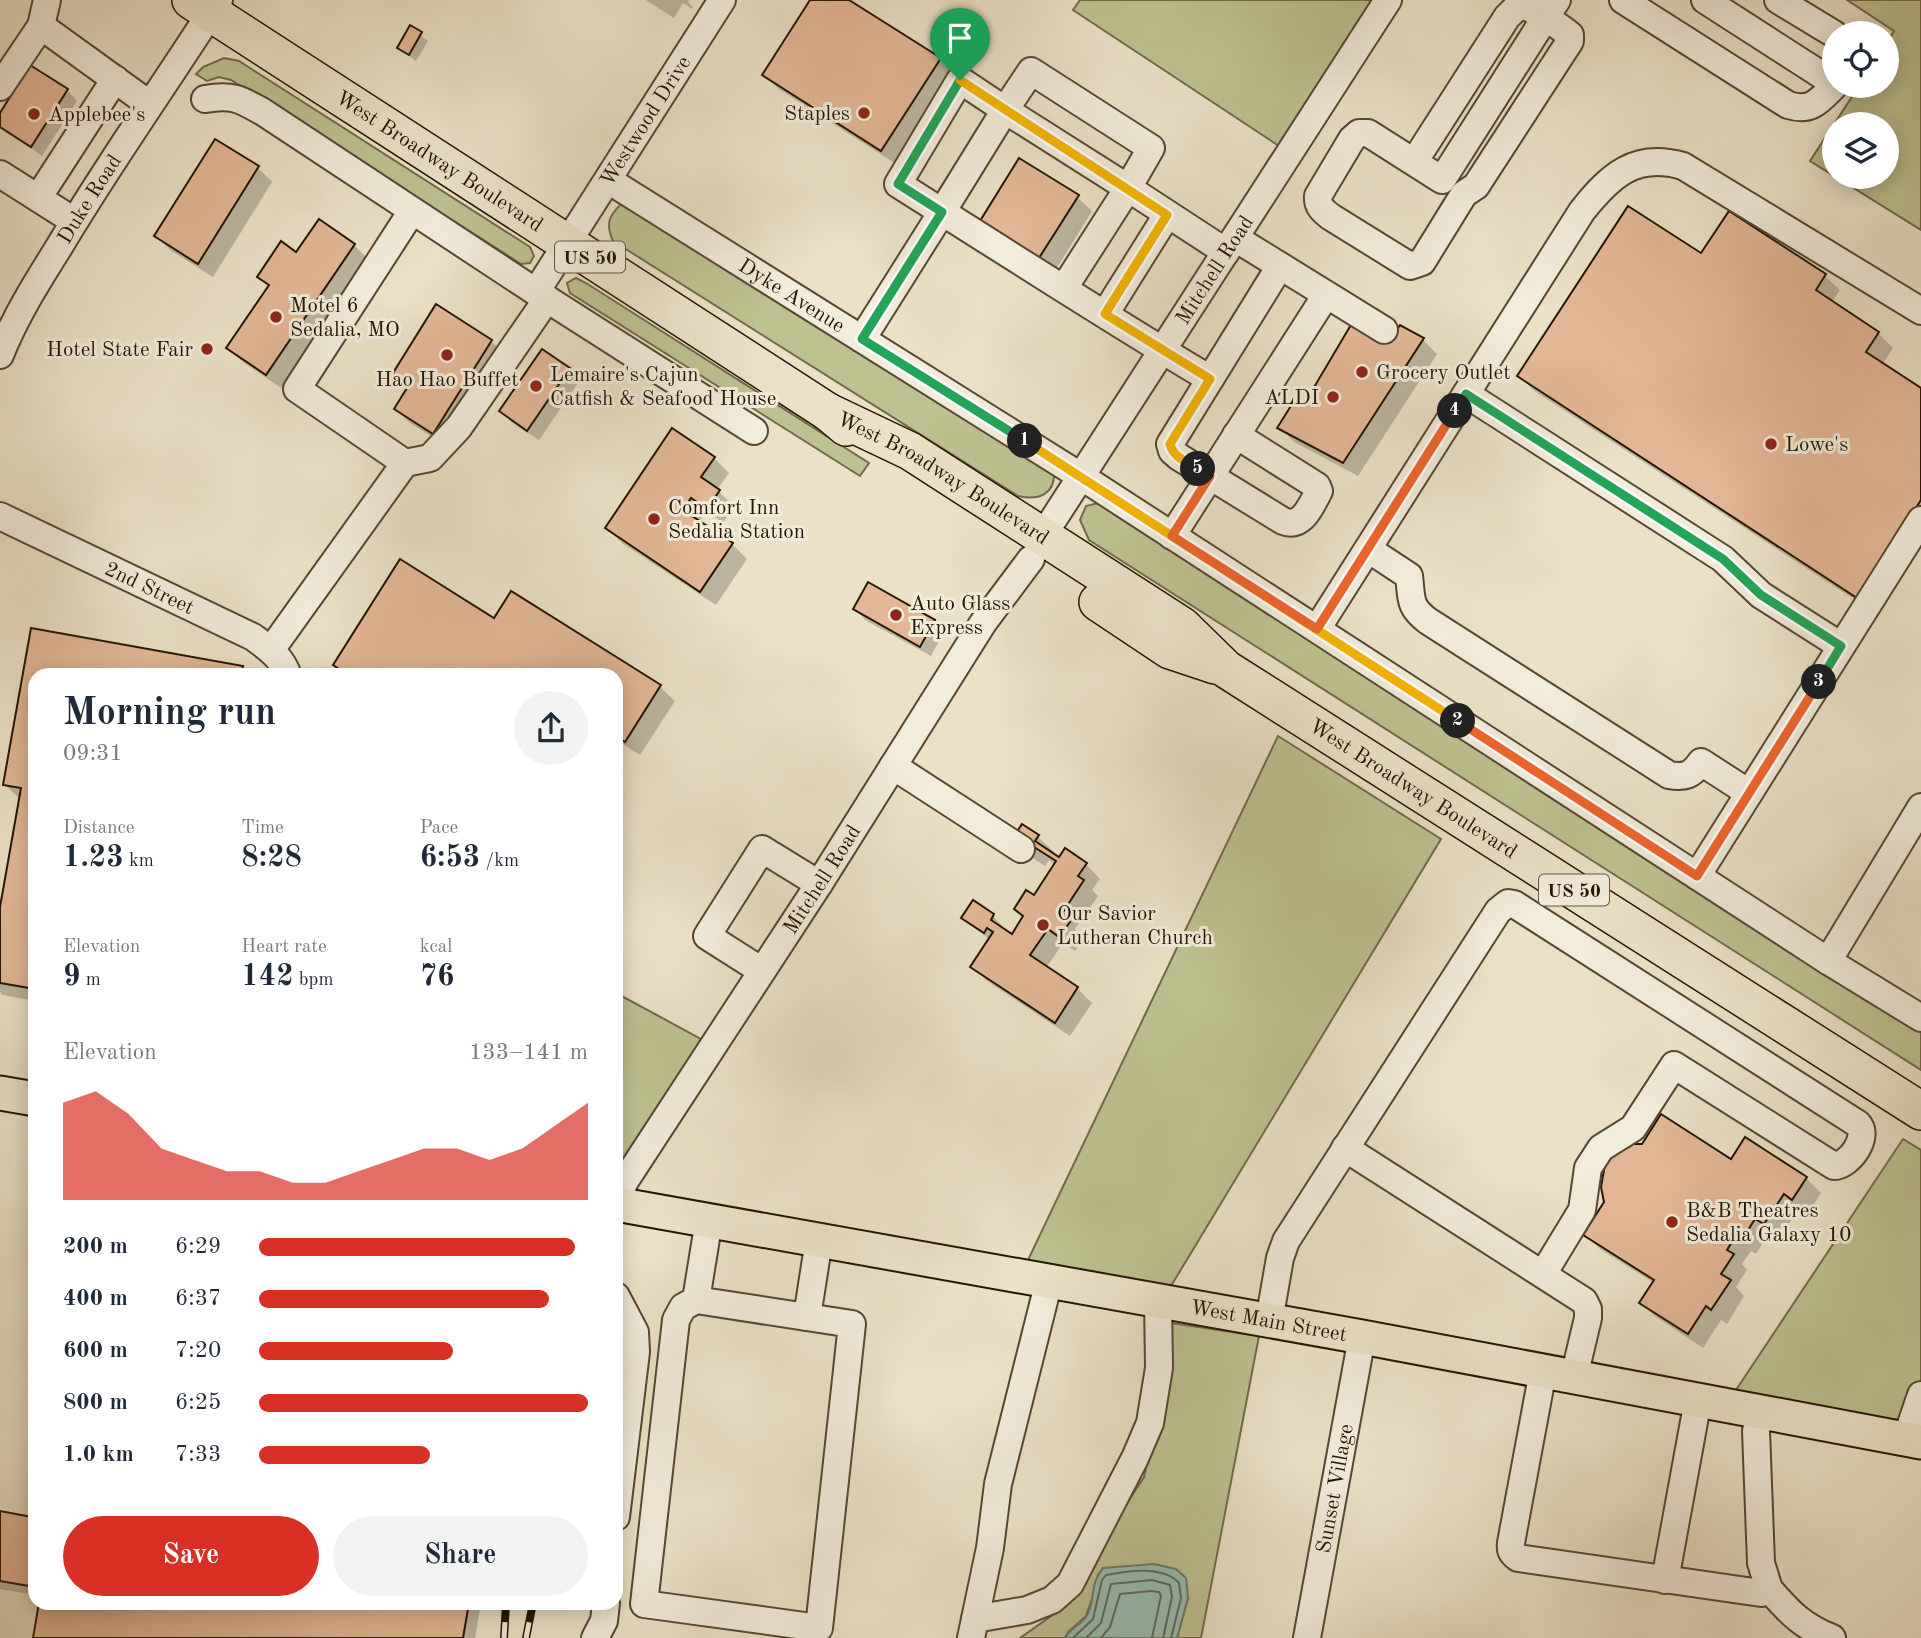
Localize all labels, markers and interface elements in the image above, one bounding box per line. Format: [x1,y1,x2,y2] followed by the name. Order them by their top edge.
[930,8,990,80] pin
[941,19,979,57] icon: arrive
[1822,21,1899,189] map controls
[1822,21,1899,98] button: locate
[597,53,695,191] street label: Westwood Drive
[331,87,546,237] street label: West Broadway Boulevard
[784,104,850,125] place label: Staples
[48,105,145,126] place label: Applebee's
[856,105,872,121] marker: Staples
[26,106,42,122] marker: Applebee's
[1822,112,1899,189] button: layers
[55,151,126,248] street label: Duke Road
[1173,212,1258,329] street label: Mitchell Road
[555,242,625,272] road number: US 50
[734,256,848,337] street label: Dyke Avenue
[290,296,400,341] place label: Motel 6 Sedalia, MO
[268,309,284,325] marker: Motel 6 Sedalia, MO
[46,340,193,361] place label: Hotel State Fair
[199,341,215,357] marker: Hotel State Fair
[439,347,455,363] marker: Hao Hao Buffet
[1376,363,1511,384] place label: Grocery Outlet
[1354,364,1370,380] marker: Grocery Outlet
[550,365,776,410] place label: Lemaire's Cajun Catfish & Seafood House
[375,370,519,391] place label: Hao Hao Buffet
[528,378,544,394] marker: Lemaire's Cajun Catfish & Seafood House
[1264,388,1319,409] place label: ALDI
[1325,389,1341,405] marker: ALDI
[1438,394,1472,428] pin: 4
[1449,401,1460,420] text: 4
[834,409,1052,549] street label: West Broadway Boulevard
[1007,424,1042,458] pin: 1
[1019,431,1030,450] text: 1
[1785,435,1848,456] place label: Lowe's
[1763,436,1779,452] marker: Lowe's
[1180,452,1216,486] pin: 5
[1192,459,1203,478] text: 5
[668,498,805,543] place label: Comfort Inn Sedalia Station
[646,511,662,527] marker: Comfort Inn Sedalia Station
[101,559,197,619] street label: 2nd Street
[910,594,1010,639] place label: Auto Glass Express
[888,607,904,623] marker: Auto Glass Express
[1801,664,1836,700] pin: 3
[1813,672,1824,691] text: 3
[514,691,588,765] button: share
[63,695,276,733] text: Morning run
[1440,704,1476,738] pin: 2
[1452,711,1463,730] text: 2
[1305,716,1520,863] street label: West Broadway Boulevard
[63,742,123,765] text: 09:31
[63,819,135,838] text: Distance
[241,819,284,838] text: Time
[420,819,458,838] text: Pace
[780,822,865,938] street label: Mitchell Road
[63,843,124,873] text: 1.23
[241,843,302,873] text: 8:28
[420,843,480,873] text: 6:53
[124,852,154,871] text: km
[480,852,519,871] text: /km
[1539,874,1609,906] road number: US 50
[1057,904,1213,949] place label: Our Savior Lutheran Church
[1035,917,1051,933] marker: Our Savior Lutheran Church
[63,938,140,957] text: Elevation
[241,938,327,957] text: Heart rate
[420,938,452,957] text: kcal
[63,962,80,992] text: 9
[241,962,294,992] text: 142
[420,962,454,992] text: 76
[80,971,101,990] text: m
[294,971,334,990] text: bpm
[63,1041,157,1064] text: Elevation
[469,1041,588,1064] text: 133–141 m
[1686,1201,1851,1246] place label: B&B Theatres Sedalia Galaxy 10
[1664,1214,1680,1230] marker: B&B Theatres Sedalia Galaxy 10
[63,1235,128,1258] text: 200 m
[175,1235,221,1258] text: 6:29
[63,1287,128,1310] text: 400 m
[175,1287,221,1310] text: 6:37
[1188,1298,1349,1346] street label: West Main Street
[63,1339,128,1362] text: 600 m
[175,1339,221,1362] text: 7:20
[63,1391,128,1414] text: 800 m
[175,1391,221,1414] text: 6:25
[1314,1422,1358,1555] street label: Sunset Village
[63,1443,134,1466] text: 1.0 km
[175,1443,221,1466] text: 7:33
[63,1516,319,1596] button: Save
[333,1516,588,1596] button: Share

